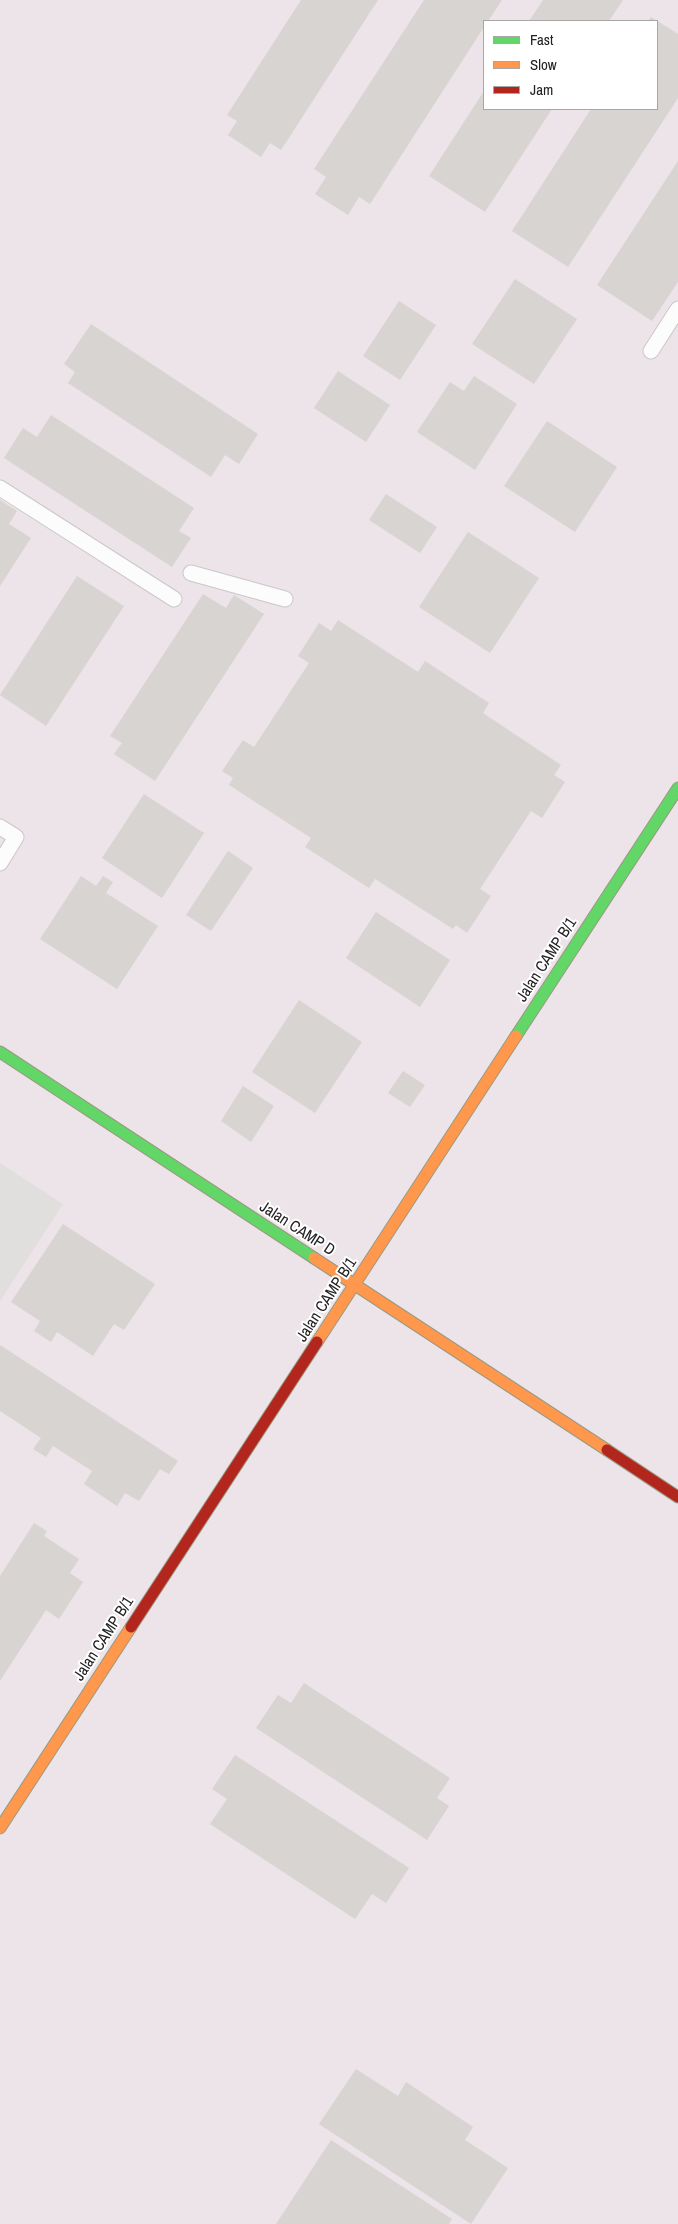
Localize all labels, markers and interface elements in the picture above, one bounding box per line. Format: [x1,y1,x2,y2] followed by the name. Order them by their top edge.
[483,20,658,110] legend
[530,29,553,50] text: Fast
[530,54,557,75] text: Slow
[530,79,553,100] text: Jam
[513,914,581,1006] street label: Jalan CAMP B/1
[256,1198,338,1260] street label: Jalan CAMP D
[293,1254,361,1346] street label: Jalan CAMP B/1
[70,1593,138,1685] street label: Jalan CAMP B/1

